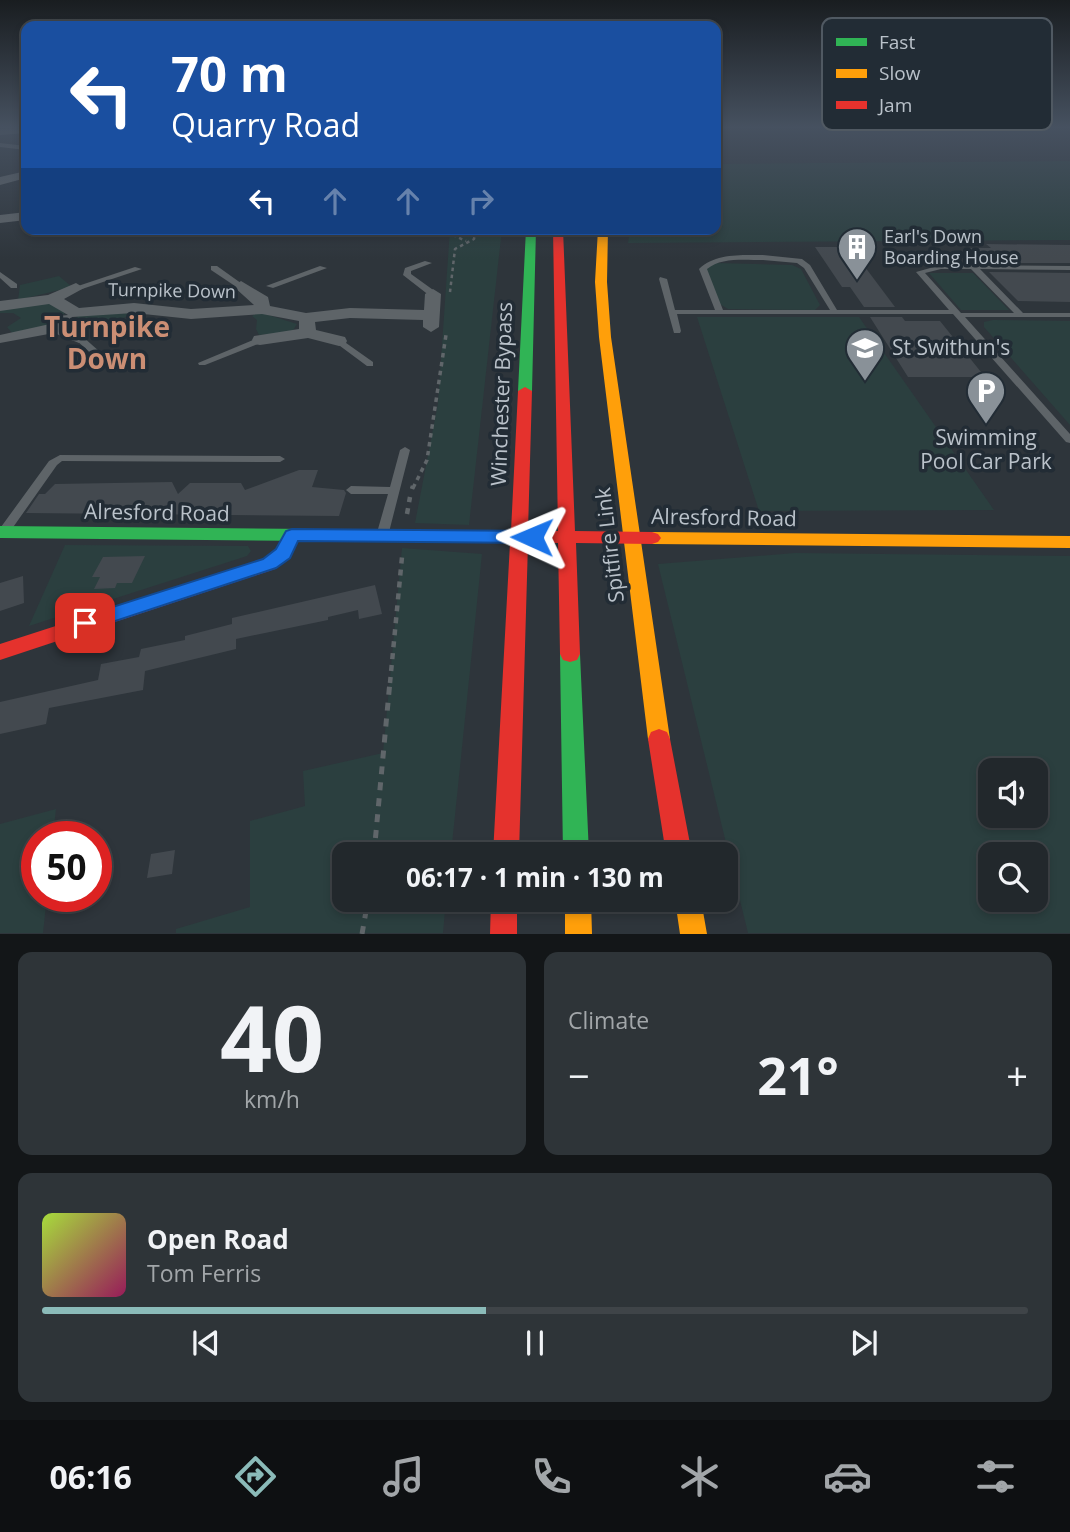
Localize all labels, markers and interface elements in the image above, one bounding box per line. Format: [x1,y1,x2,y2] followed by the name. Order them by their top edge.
[822,18,1052,130] legend
[879,29,915,55] text: Fast
[171,40,288,106] text: 70 m
[56,49,147,140] icon: left
[879,60,921,86] text: Slow
[877,92,912,118] text: Jam
[171,103,360,146] text: Quarry Road
[243,182,281,220] icon: left
[316,182,354,220] icon: ahead
[389,182,427,220] icon: ahead
[462,182,500,220] icon: right
[884,224,1019,269] place label: Earl's Down Boarding House
[836,226,878,281] building icon: Earl's Down Boarding House
[108,277,236,303] street label: Turnpike Down
[484,301,518,487] street label: Winchester Bypass
[44,307,170,377] district label: Turnpike Down
[844,327,886,382] school or university icon: St Swithun's
[892,333,1010,361] place label: St Swithun's
[965,370,1007,425] parking icon: Swimming Pool Car Park
[920,423,1052,475] place label: Swimming Pool Car Park
[588,486,630,604] street label: Spitfire Link
[84,497,230,527] street label: Alresford Road
[495,500,569,574] position arrow
[651,502,797,532] street label: Alresford Road
[55,593,115,653] pin
[66,604,104,642] icon: arrive
[978,758,1048,912] map controls
[978,758,1048,828] button: sound
[21,821,112,912] speed limit sign: 50
[978,842,1048,912] button: search
[406,859,664,895] text: 06:17 · 1 min · 130 m
[220,975,324,1099] text: 40
[568,1004,649,1036] text: Climate
[757,1039,839,1110] text: 21°
[568,1049,590,1101] text: −
[1006,1049,1028,1101] text: +
[244,1083,300,1115] text: km/h
[147,1221,289,1257] text: Open Road
[147,1257,261,1289] text: Tom Ferris
[187,1324,225,1362] icon: previous
[516,1324,554,1362] icon: pause
[845,1324,883,1362] icon: next
[231,1452,280,1501] icon: directions
[379,1452,428,1501] icon: music
[527,1452,576,1501] icon: phone
[675,1452,724,1501] icon: climate
[823,1452,872,1501] icon: car
[971,1452,1020,1501] icon: filters
[50,1455,132,1498] text: 06:16

